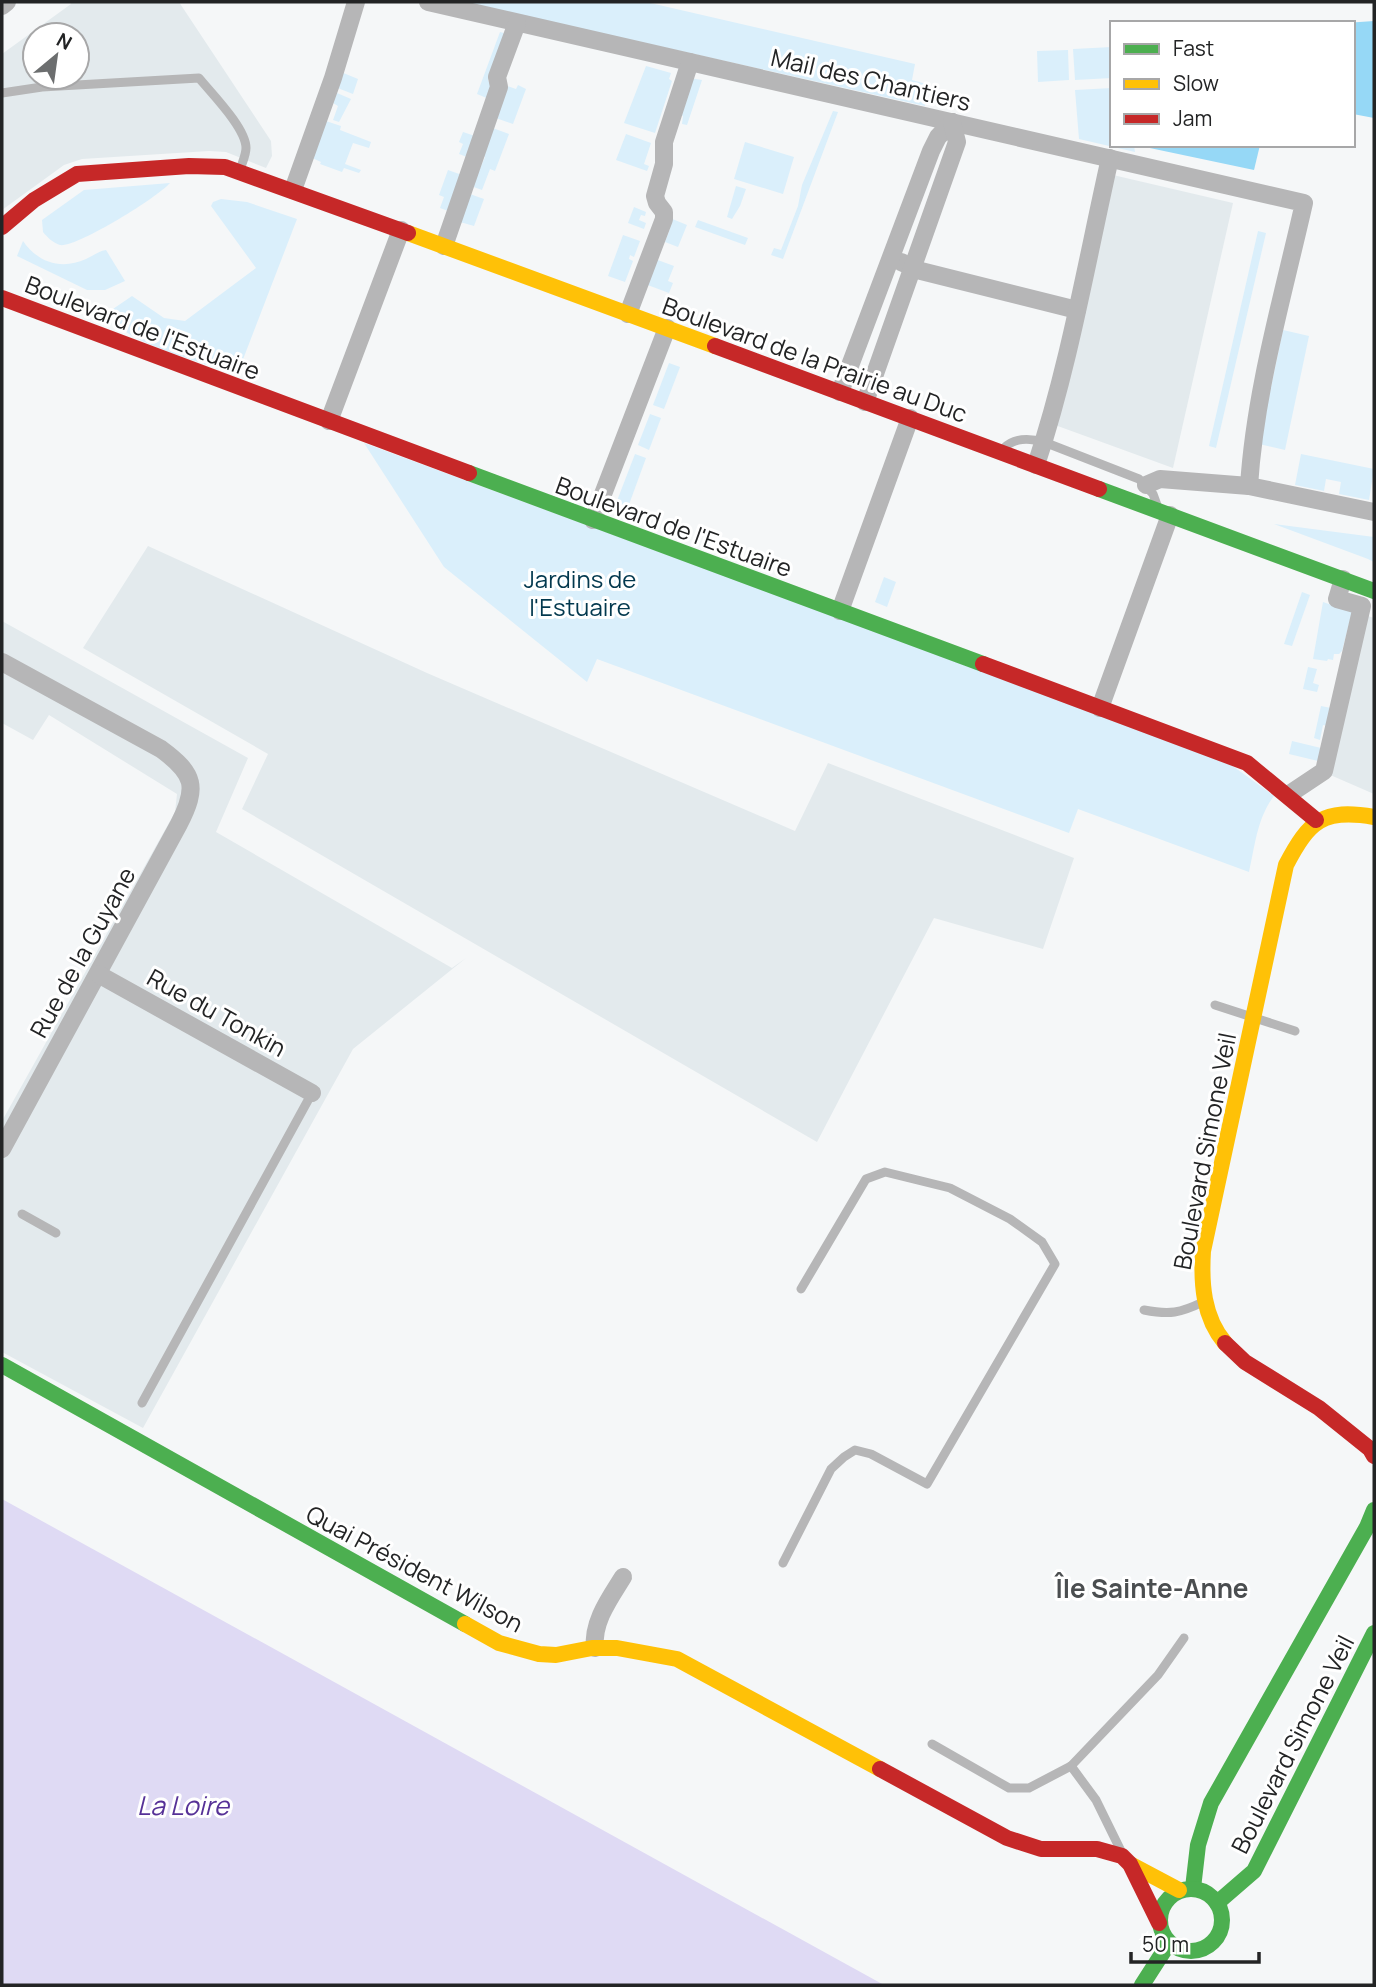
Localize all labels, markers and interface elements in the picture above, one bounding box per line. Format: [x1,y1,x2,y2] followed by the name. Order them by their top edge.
[21,21,91,91] north arrow
[1110,21,1355,147] legend
[52,26,77,56] text: N
[1173,34,1214,62] text: Fast
[768,40,974,118] street label: Mail des Chantiers
[1173,69,1219,97] text: Slow
[1173,104,1212,132] text: Jam
[21,267,265,387] street label: Boulevard de l'Estuaire
[658,288,972,430] street label: Boulevard de la Prairie au Duc
[551,468,797,584] street label: Boulevard de l'Estuaire
[524,562,636,623] park label: Jardins de l'Estuaire
[22,861,142,1043] street label: Rue de la Guyane
[142,960,292,1064] street label: Rue du Tonkin
[1165,1030,1243,1272] street label: Boulevard Simone Veil
[301,1497,529,1639] street label: Quai Président Wilson
[1053,1570,1249,1606] district label: Île Sainte-Anne
[1223,1629,1361,1859] street label: Boulevard Simone Veil
[137,1787,231,1823] water label: La Loire
[1131,1920,1259,1964] scale bar
[1142,1930,1189,1958] text: 50 m

